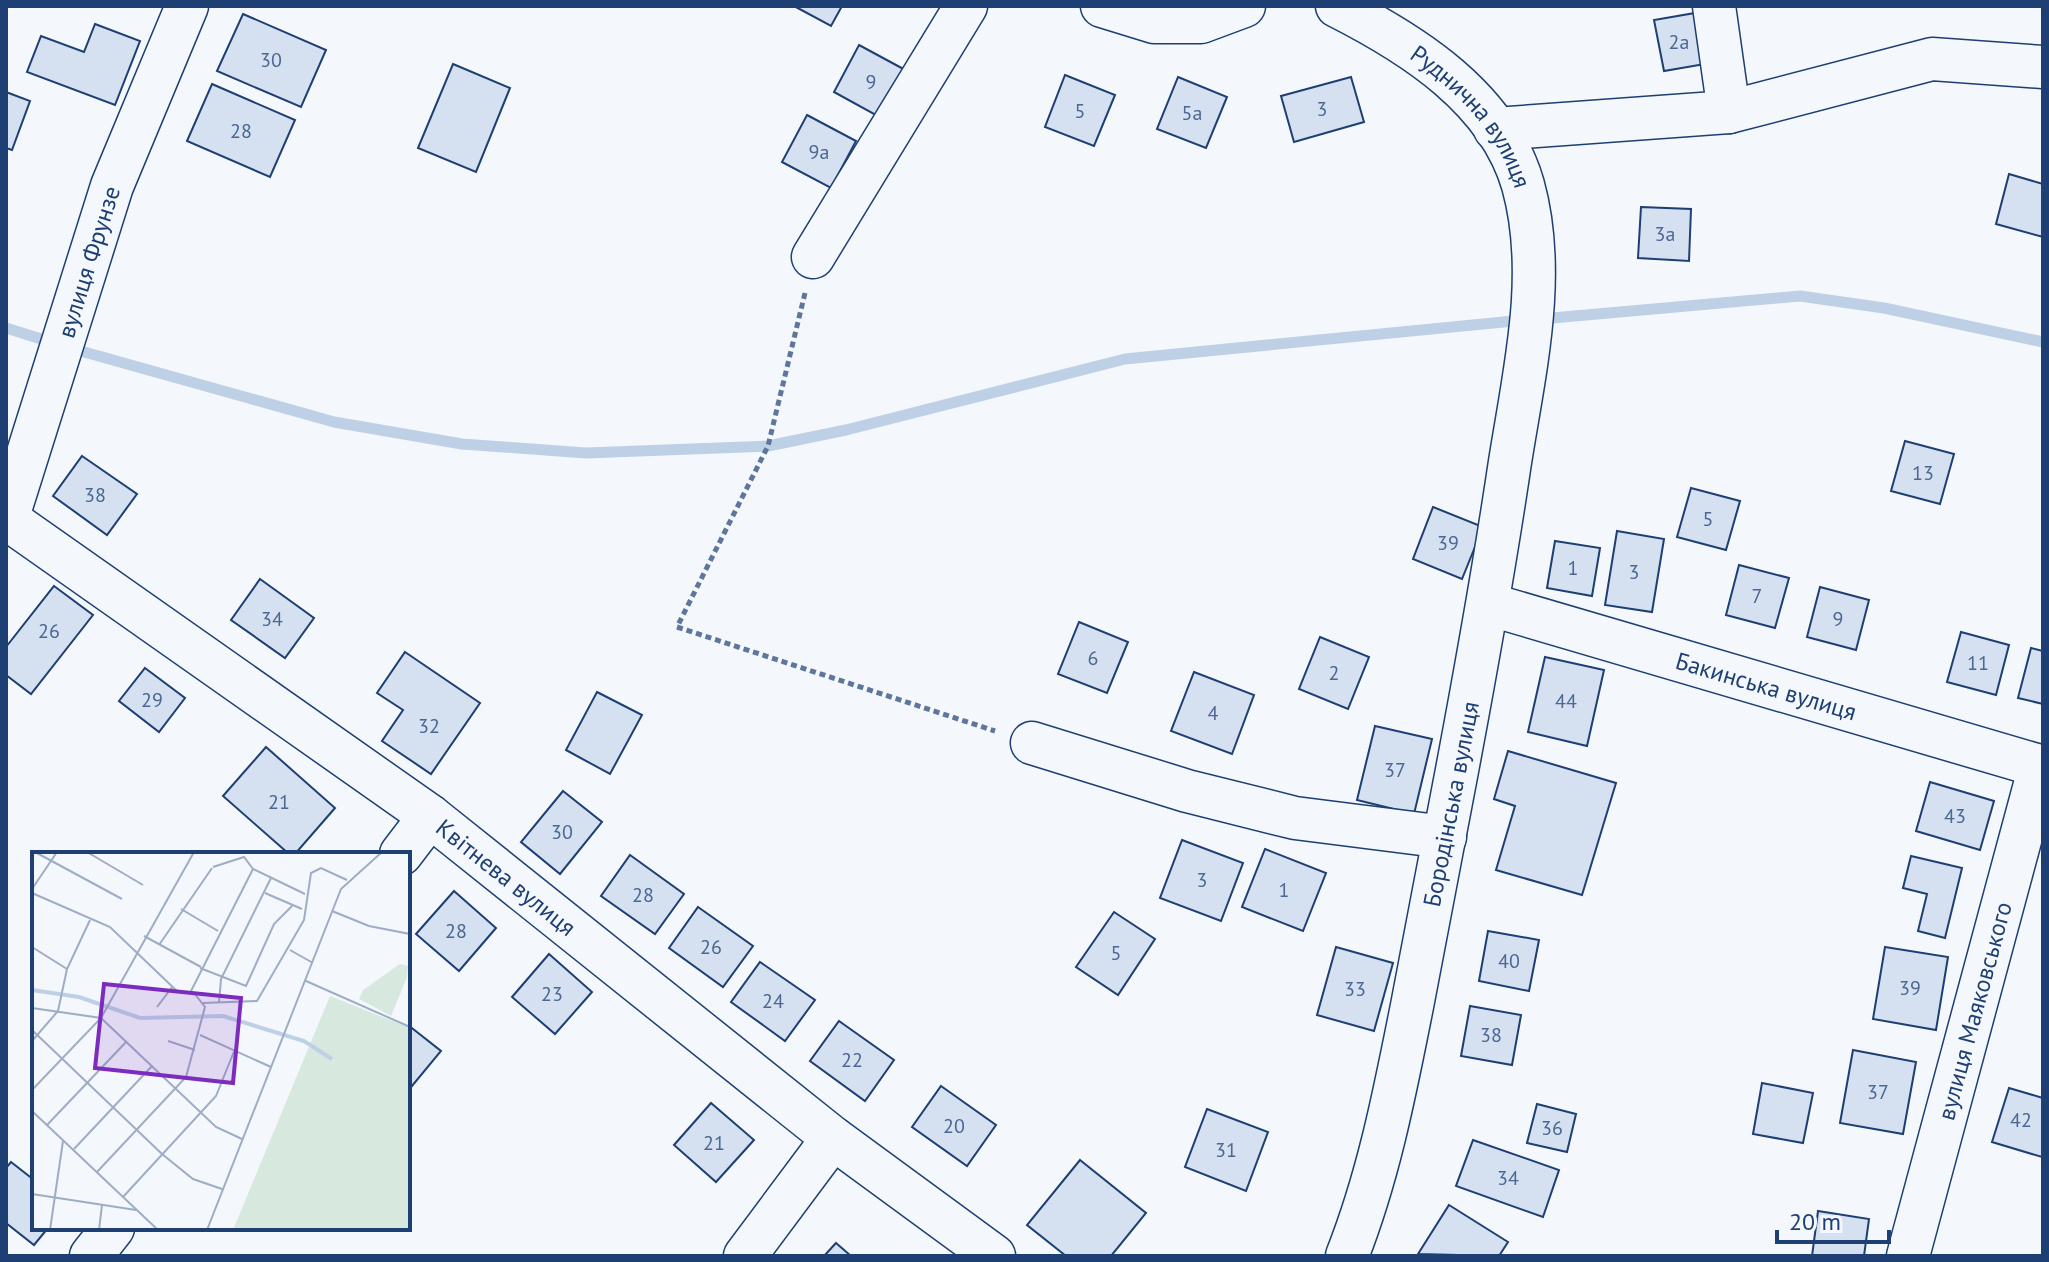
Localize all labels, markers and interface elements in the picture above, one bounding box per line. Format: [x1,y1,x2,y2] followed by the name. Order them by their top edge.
[1669,29,1689,55] house number: 2а
[1405,38,1538,191] street label: Руднична вулиця
[260,47,282,73] house number: 30
[866,69,876,95] house number: 9
[1317,96,1327,122] house number: 3
[1075,98,1085,124] house number: 5
[1182,100,1202,126] house number: 5а
[230,118,252,144] house number: 28
[809,139,829,165] house number: 9а
[50,182,127,341] street label: вулиця Фрунзе
[1655,221,1675,247] house number: 3а
[1912,460,1934,486] house number: 13
[84,482,106,508] house number: 38
[1703,506,1713,532] house number: 5
[1437,530,1459,556] house number: 39
[1568,555,1578,581] house number: 1
[1629,559,1639,585] house number: 3
[1752,583,1762,609] house number: 7
[261,606,283,632] house number: 34
[1833,606,1843,632] house number: 9
[38,618,60,644] house number: 26
[1672,644,1860,727] street label: Бакинська вулиця
[1088,645,1098,671] house number: 6
[1967,650,1989,676] house number: 11
[1329,660,1339,686] house number: 2
[141,687,163,713] house number: 29
[1555,688,1577,714] house number: 44
[1416,699,1486,909] street label: Бородінська вулиця
[1208,700,1219,726] house number: 4
[418,713,440,739] house number: 32
[1384,757,1406,783] house number: 37
[268,789,290,815] house number: 21
[1944,803,1966,829] house number: 43
[430,812,583,942] street label: Квітнева вулиця
[551,819,573,845] house number: 30
[32,852,410,1230] inset map
[1197,867,1207,893] house number: 3
[1279,877,1289,903] house number: 1
[632,882,654,908] house number: 28
[1930,898,2018,1123] street label: вулиця Маяковського
[445,918,467,944] house number: 28
[700,934,722,960] house number: 26
[1111,940,1121,966] house number: 5
[1498,948,1520,974] house number: 40
[1899,975,1921,1001] house number: 39
[1344,976,1366,1002] house number: 33
[541,981,563,1007] house number: 23
[762,988,784,1014] house number: 24
[1480,1022,1502,1048] house number: 38
[841,1047,863,1073] house number: 22
[1867,1079,1889,1105] house number: 37
[2010,1107,2032,1133] house number: 42
[943,1113,965,1139] house number: 20
[1541,1115,1563,1141] house number: 36
[703,1130,725,1156] house number: 21
[1215,1137,1237,1163] house number: 31
[1497,1165,1519,1191] house number: 34
[1777,1194,1889,1244] scale bar
[1789,1206,1841,1237] text: 20 m

